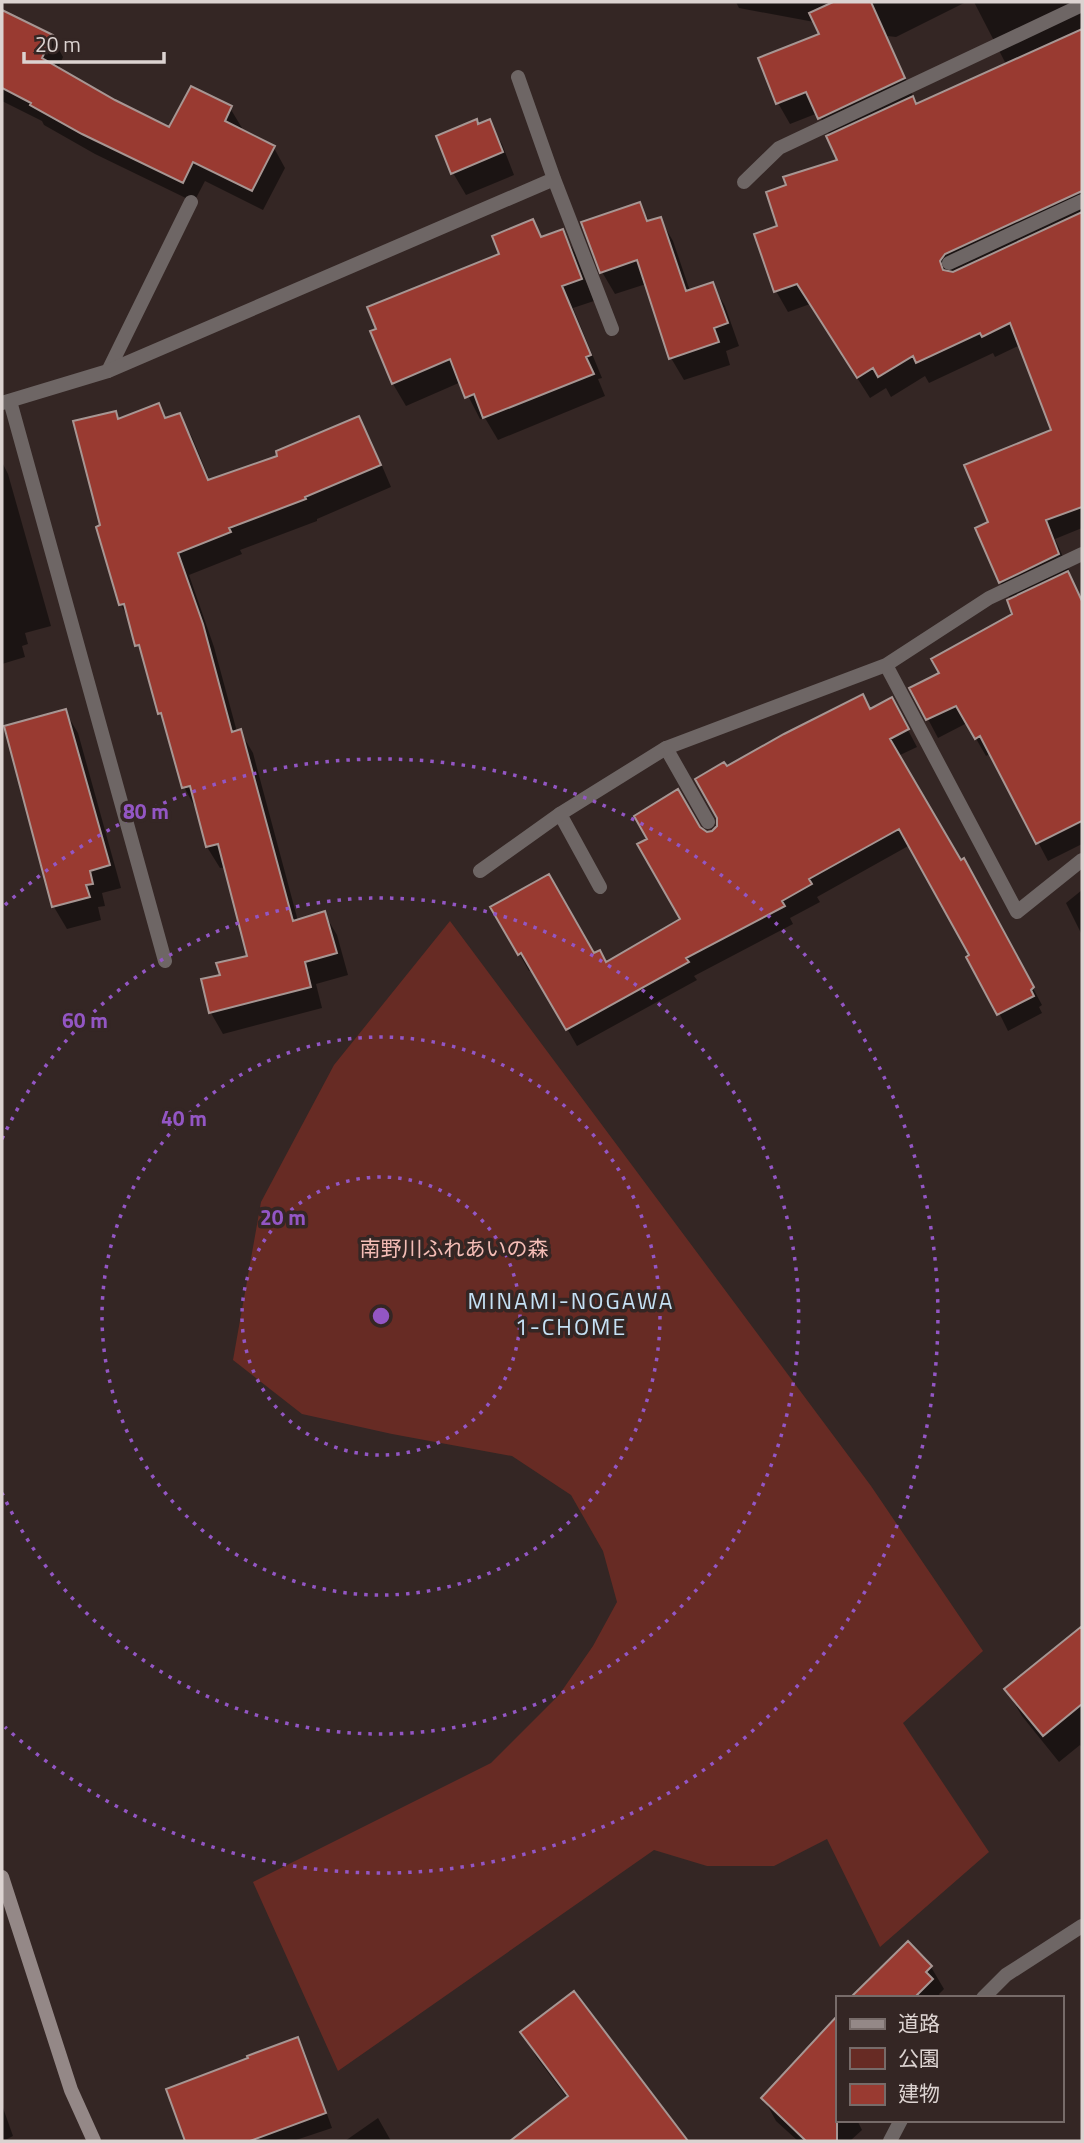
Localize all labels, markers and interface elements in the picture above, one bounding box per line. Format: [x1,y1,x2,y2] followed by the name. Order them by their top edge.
[24,21,164,65] scale bar
[35,28,81,60] text: 20 m
[123,795,169,827] text: 80 m
[62,1004,108,1036] text: 60 m
[161,1102,207,1134] text: 40 m
[260,1201,306,1233] text: 20 m
[360,1232,549,1264] park label: 南野川ふれあいの森
[468,1283,674,1344] district label: MINAMI-NOGAWA 1-CHOME
[369,1304,393,1328] centre of rings
[836,1996,1063,2122] legend
[898,2007,940,2039] text: 道路
[898,2042,940,2074] text: 公園
[898,2077,940,2109] text: 建物

